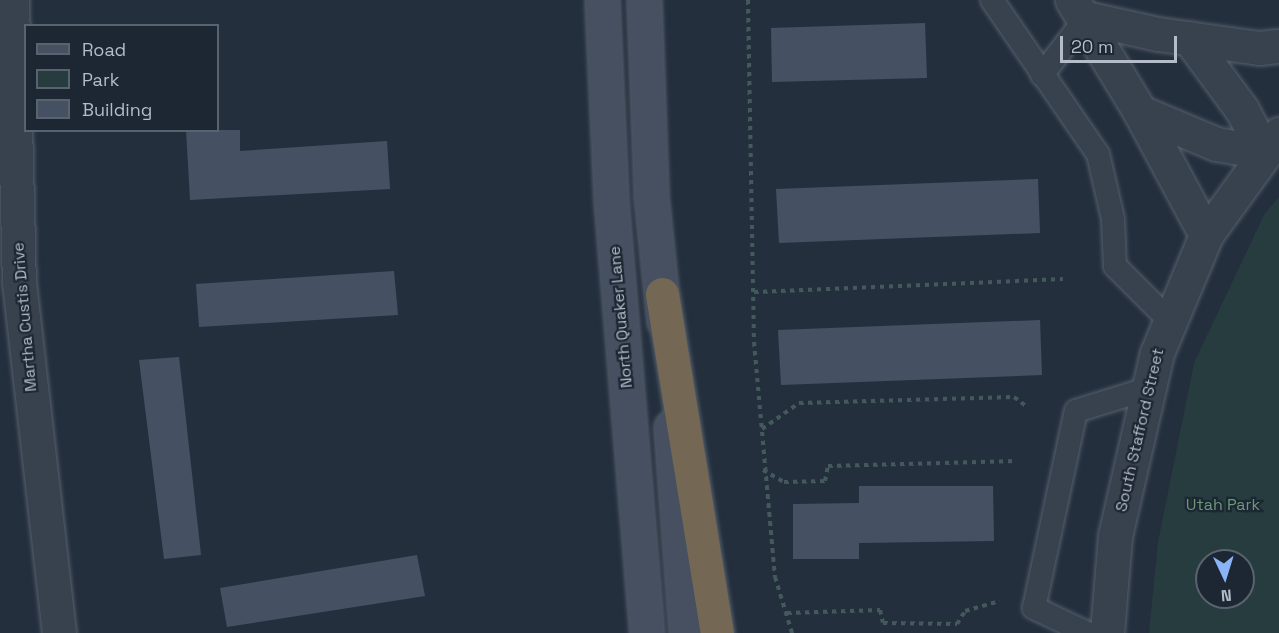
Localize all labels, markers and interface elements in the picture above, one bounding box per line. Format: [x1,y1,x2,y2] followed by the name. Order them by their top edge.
[24,24,219,132] legend
[1063,24,1180,62] scale bar
[1071,35,1114,58] text: 20 m
[82,38,126,61] text: Road
[82,68,119,91] text: Park
[82,98,152,121] text: Building
[9,241,41,393] street label: Martha Custis Drive
[605,245,637,389] street label: North Quaker Lane
[1112,346,1168,514] street label: South Stafford Street
[1186,495,1260,515] park label: Utah Park
[1195,549,1255,609] north arrow
[1220,585,1232,606] text: N

